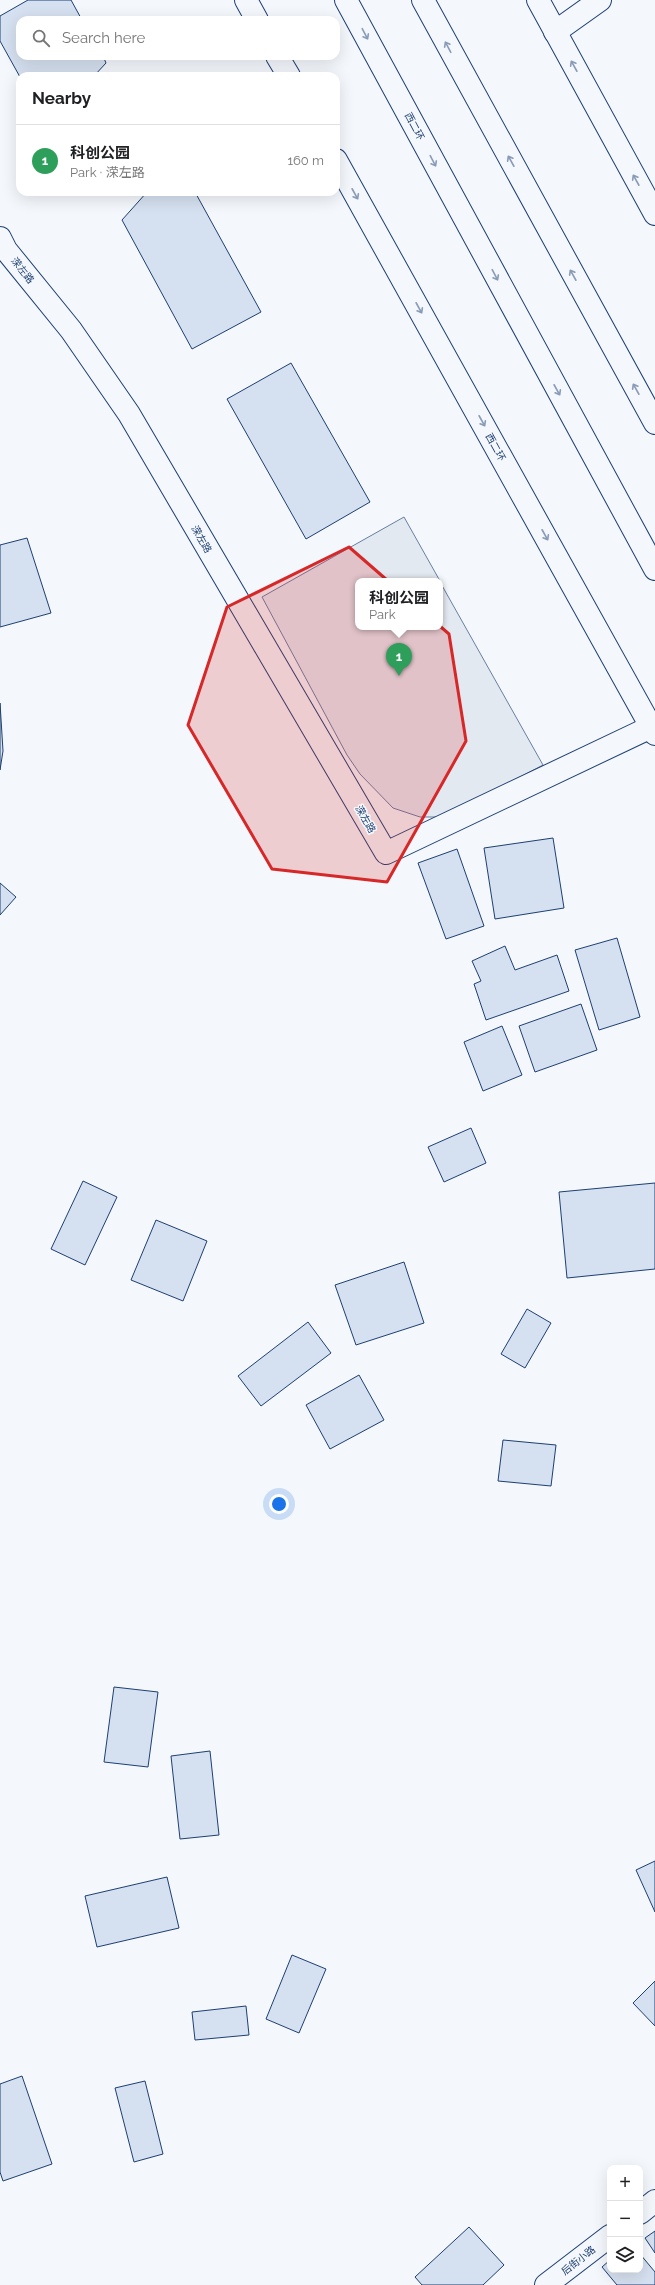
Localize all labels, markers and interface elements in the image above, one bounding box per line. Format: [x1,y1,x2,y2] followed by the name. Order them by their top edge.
[16,16,340,60] search box
[30,27,52,49] icon: search
[362,28,369,40] one-way arrow
[62,29,145,47] text: Search here
[444,41,452,53] one-way arrow
[570,60,577,72] one-way arrow
[32,88,91,108] text: Nearby
[403,110,426,142] street label: 西二环
[70,144,130,162] text: 科创公园
[42,153,48,168] text: 1
[287,153,324,168] text: 160 m
[430,155,438,167] one-way arrow
[506,155,514,167] one-way arrow
[70,165,145,180] text: Park · 溁左路
[632,174,640,186] one-way arrow
[352,188,360,200] one-way arrow
[9,255,36,285] street label: 溁左路
[492,269,500,281] one-way arrow
[569,269,577,281] one-way arrow
[415,302,423,314] one-way arrow
[632,383,640,395] one-way arrow
[554,384,561,396] one-way arrow
[479,415,487,427] one-way arrow
[483,431,508,463] street label: 西二环
[189,524,214,555] street label: 溁左路
[542,529,550,541] one-way arrow
[355,578,443,630] popup
[369,589,429,607] text: 科创公园
[369,607,396,622] text: Park
[386,643,412,676] pin: 1
[353,804,378,835] street label: 溁左路
[269,1494,289,1514] your location
[607,2165,643,2273] map controls
[607,2165,643,2201] button: +
[607,2201,643,2237] button: −
[607,2237,643,2273] button: layers
[559,2244,597,2277] street label: 后街小路

